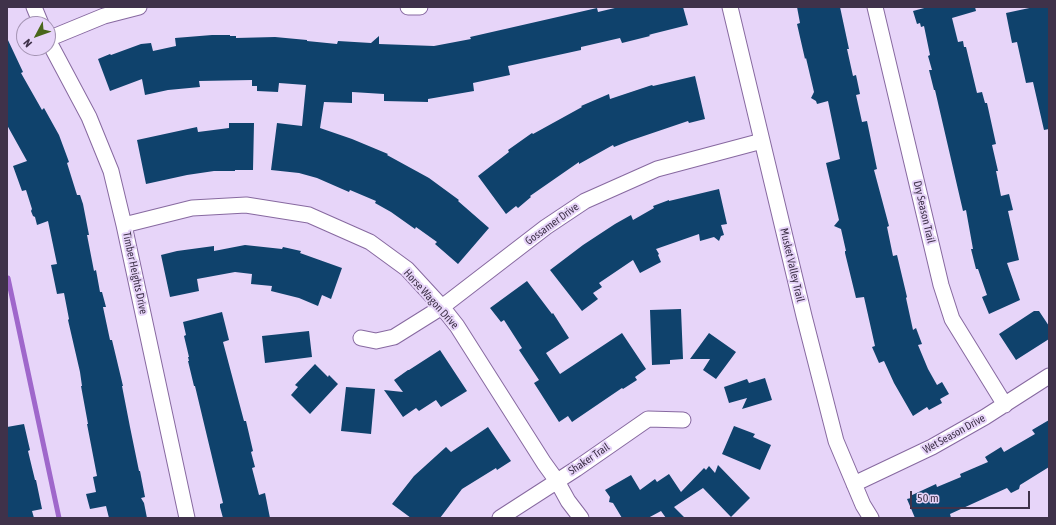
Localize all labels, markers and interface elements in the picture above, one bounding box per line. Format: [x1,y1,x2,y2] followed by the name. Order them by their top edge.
[16,16,56,56] north arrow
[21,37,34,50] text: N
[910,179,938,245] street label: Dry Season Trail
[523,200,581,248] street label: Gossamer Drive
[777,227,807,303] street label: Musket Valley Trail
[120,231,150,315] street label: Timber Heights Drive
[401,266,461,332] street label: Horse Wagon Drive
[920,411,988,457] street label: Wet Season Drive
[566,440,612,478] street label: Shaker Trail
[912,483,1032,509] scale bar
[917,491,939,505] text: 50 m

